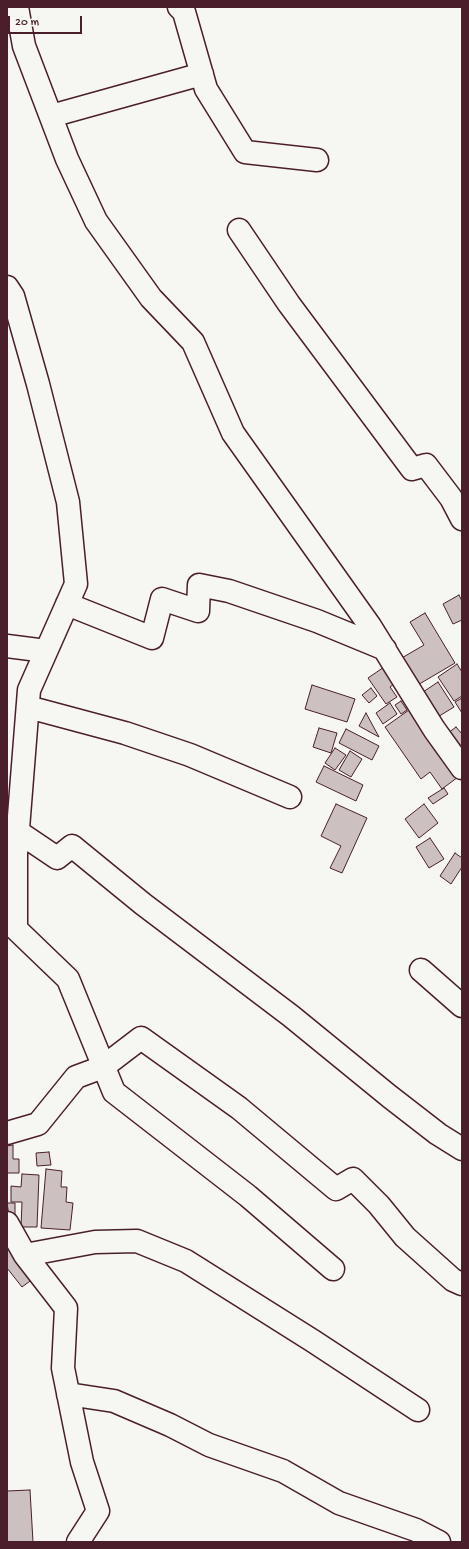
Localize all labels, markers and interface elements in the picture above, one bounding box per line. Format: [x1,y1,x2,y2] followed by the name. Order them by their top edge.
[10,8,84,34] scale bar
[15,16,39,30] text: 20 m

